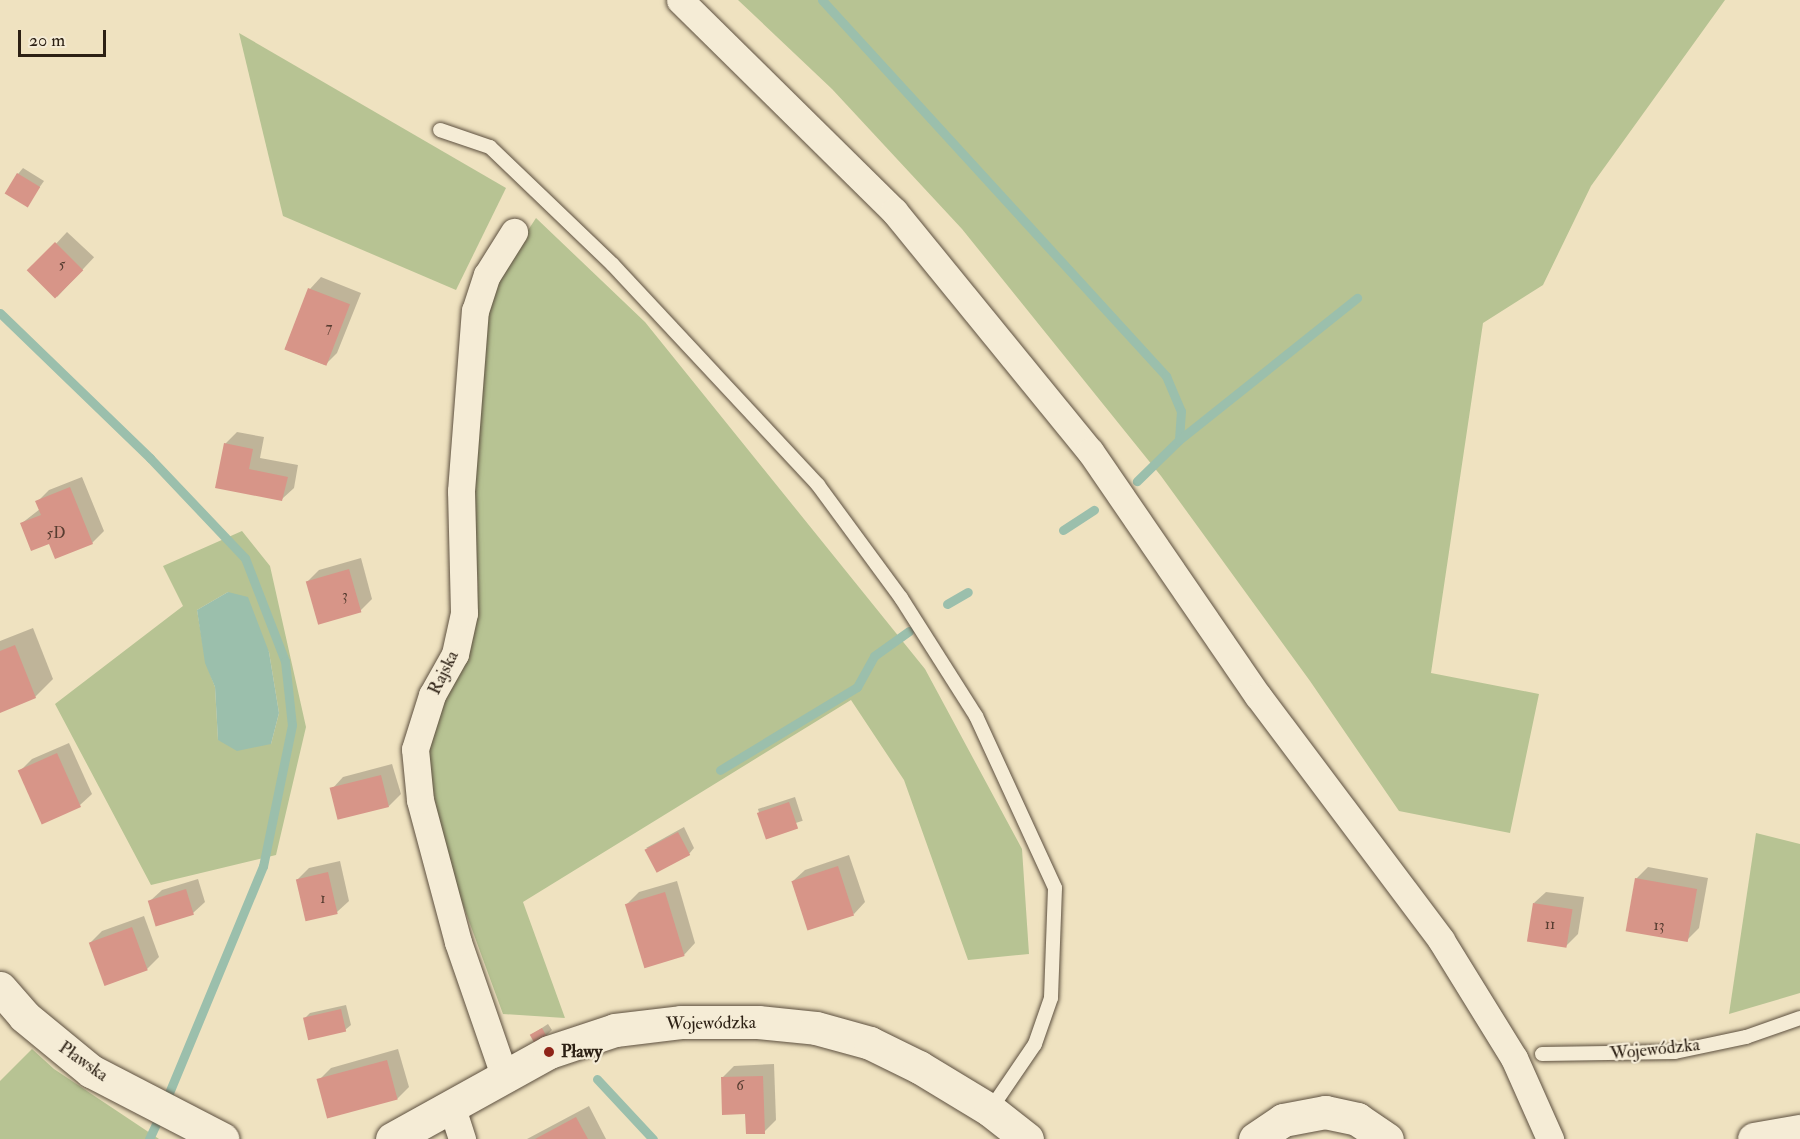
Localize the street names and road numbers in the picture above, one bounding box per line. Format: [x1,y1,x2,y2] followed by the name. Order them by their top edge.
[424,647,464,699] street label: Rajska
[666,1012,756,1036] street label: Wojewódzka
[1609,1035,1701,1065] street label: Wojewódzka
[54,1037,112,1087] street label: Pławska

